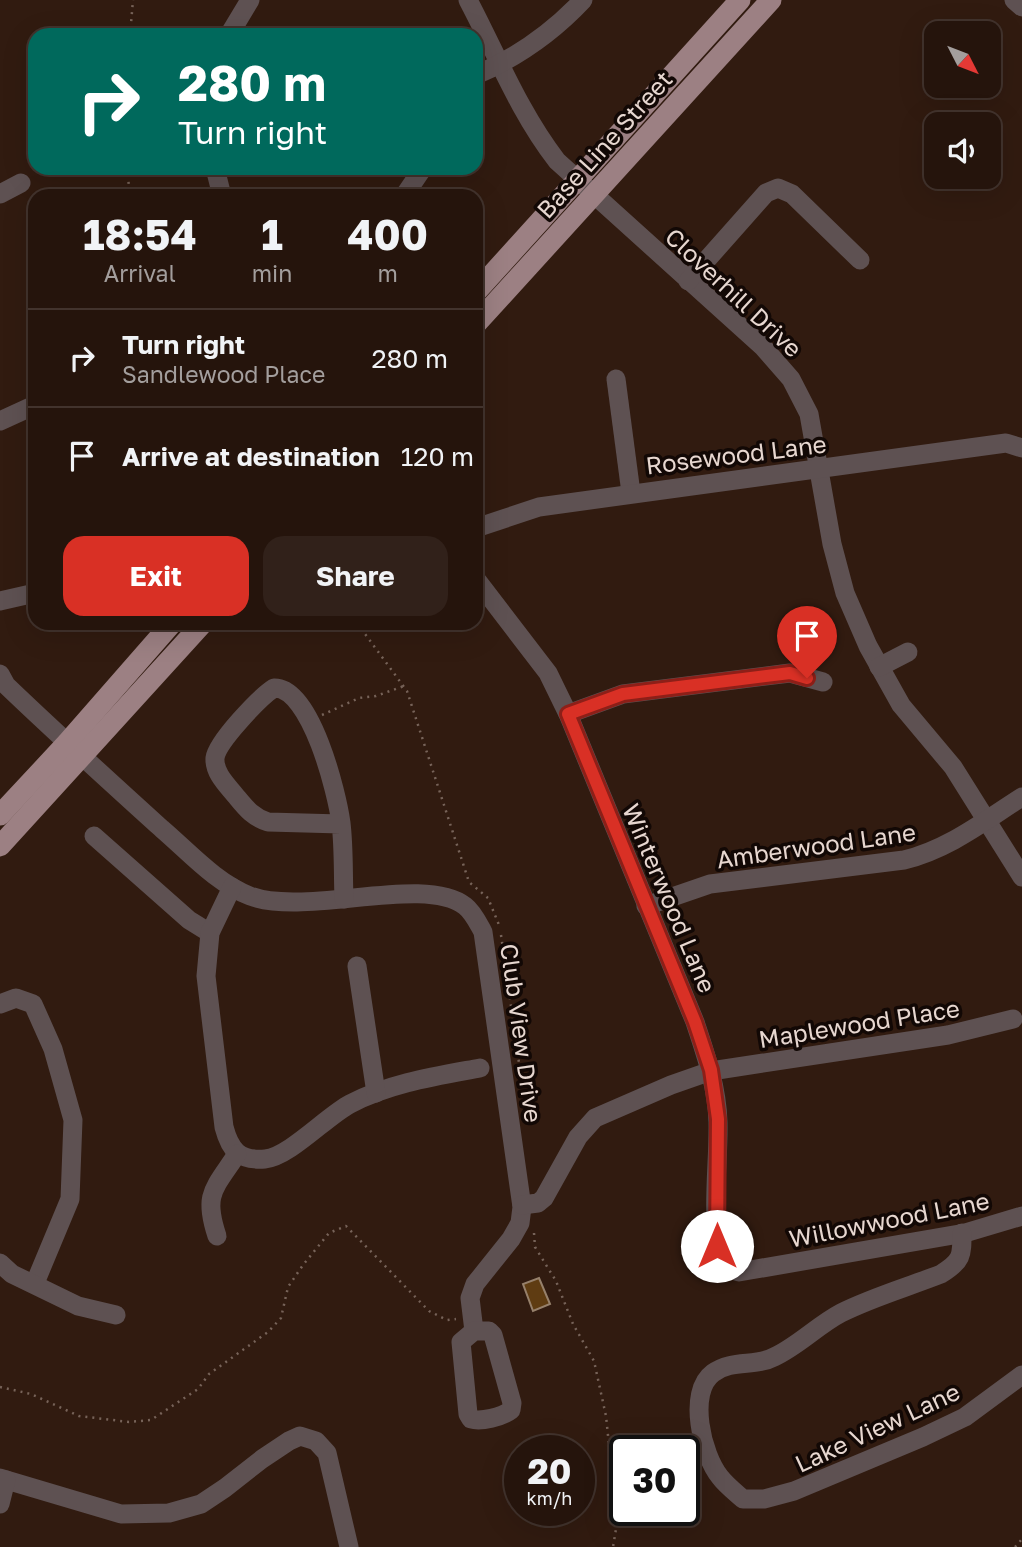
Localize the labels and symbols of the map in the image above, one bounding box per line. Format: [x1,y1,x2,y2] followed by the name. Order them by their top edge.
[924,21,1001,98] north arrow
[530,64,678,224] street label: Base Line Street
[660,221,808,363] street label: Cloverhill Drive
[644,429,828,479] street label: Rosewood Lane
[777,606,837,678] pin
[617,799,723,997] street label: Winterwood Lane
[715,817,917,873] street label: Amberwood Lane
[495,942,549,1124] street label: Club View Drive
[757,993,961,1053] street label: Maplewood Place
[786,1185,992,1253] street label: Willowwood Lane
[680,1209,754,1283] position arrow
[790,1376,964,1478] street label: Lake View Lane
[609,1435,700,1526] speed limit sign: 30

